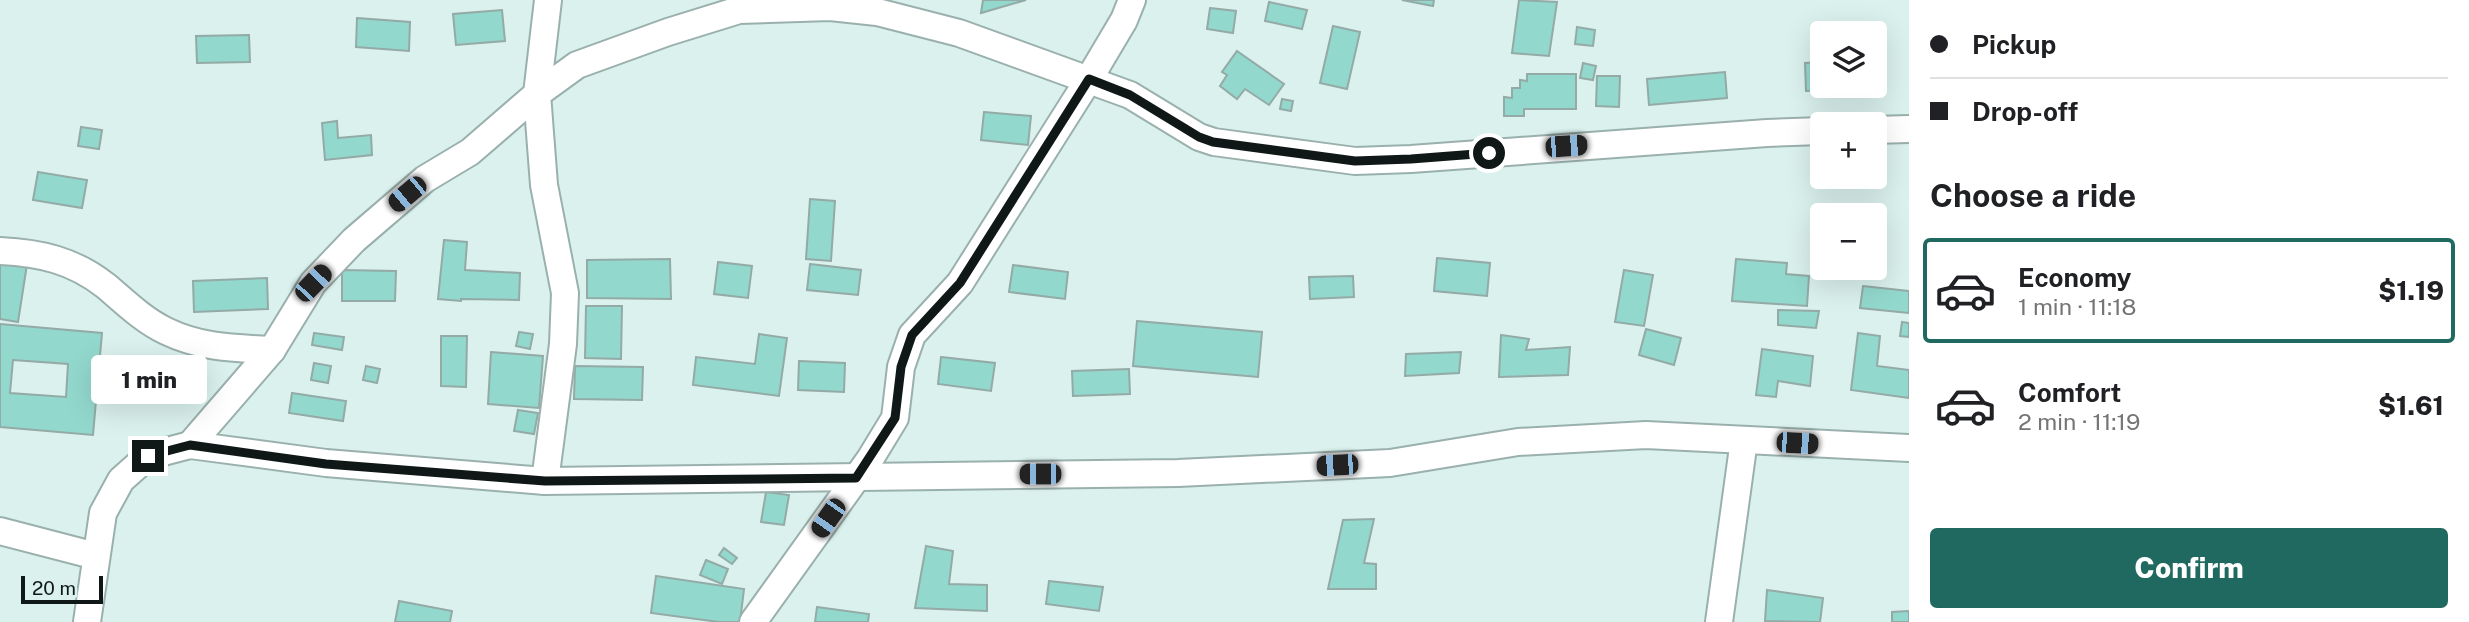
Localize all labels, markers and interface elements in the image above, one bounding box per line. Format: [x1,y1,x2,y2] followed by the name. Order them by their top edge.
[1810,21,1887,280] map controls
[1810,21,1887,98] button: layers
[1972,29,2056,60] text: Pickup
[1972,96,2078,127] text: Drop-off
[1810,112,1887,189] button: +
[1545,134,1588,158] car
[1473,137,1505,169] route start
[385,172,430,216] car
[1930,177,2136,214] text: Choose a ride
[1810,203,1887,280] button: −
[1934,259,1997,322] icon: car
[291,261,336,305] car
[2018,262,2131,293] text: Economy
[2378,275,2444,306] text: $1.19
[2018,293,2136,320] text: 1 min · 11:18
[90,354,206,404] callout: 1 min
[121,366,177,393] text: 1 min
[1934,374,1997,437] icon: car
[2018,377,2121,408] text: Comfort
[2378,390,2444,421] text: $1.61
[2018,408,2140,435] text: 2 min · 11:19
[1776,431,1819,455] car
[132,440,164,472] route end
[1316,453,1359,477] car
[1020,464,1062,485] car
[808,495,849,541] car
[1930,528,2448,608] button: Confirm
[21,573,103,605] scale bar
[32,577,76,599] text: 20 m

